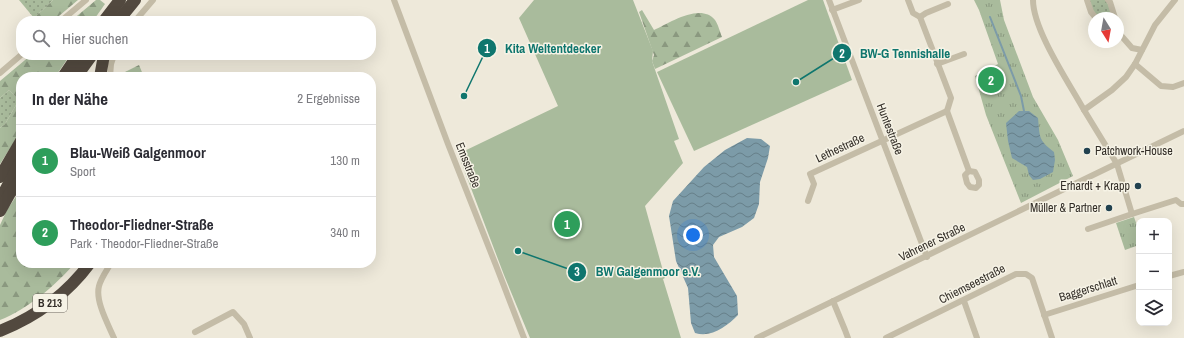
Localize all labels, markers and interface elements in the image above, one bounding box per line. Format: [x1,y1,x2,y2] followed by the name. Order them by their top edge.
[1088,12,1124,48] north arrow
[16,16,376,60] search box
[30,27,52,49] icon: search
[62,28,128,49] text: Hier suchen
[477,36,609,61] callout: Kita Weltentdecker
[505,40,602,57] text: Kita Weltentdecker
[484,41,490,57] text: 1
[832,41,958,66] callout: BW-G Tennishalle
[860,45,950,62] text: BW-G Tennishalle
[839,46,845,62] text: 2
[978,65,1004,95] pin: 2
[32,87,108,110] text: In der Nähe
[297,90,360,107] text: 2 Ergebnisse
[873,101,907,157] street label: Huntestraße
[813,130,867,166] street label: Lethestraße
[452,140,484,190] street label: Emsstraße
[70,142,206,163] text: Blau-Weiß Galgenmoor
[1095,143,1173,159] place label: Patchwork-House
[1082,146,1092,156] marker: Patchwork-House
[42,152,48,169] text: 1
[330,152,360,169] text: 130 m
[70,163,95,180] text: Sport
[1060,178,1130,194] place label: Erhardt + Krapp
[1133,181,1143,191] marker: Erhardt + Krapp
[1030,200,1102,216] place label: Müller & Partner
[1104,203,1114,213] marker: Müller & Partner
[554,209,580,239] pin: 1
[70,214,214,235] text: Theodor-Fliedner-Straße
[1136,218,1172,326] map controls
[1136,218,1172,254] button: +
[896,219,968,265] street label: Vahrener Straße
[42,224,48,241] text: 2
[330,224,360,241] text: 340 m
[683,225,703,245] your location
[70,235,219,252] text: Park · Theodor-Fliedner-Straße
[1136,254,1172,290] button: −
[567,259,708,284] callout: BW Galgenmoor e.V.
[936,260,1008,308] street label: Chiemseestraße
[596,263,700,280] text: BW Galgenmoor e.V.
[574,264,580,280] text: 3
[1057,272,1119,305] street label: Baggerschlatt
[1136,290,1172,326] button: layers
[33,294,67,312] road number: B 213

